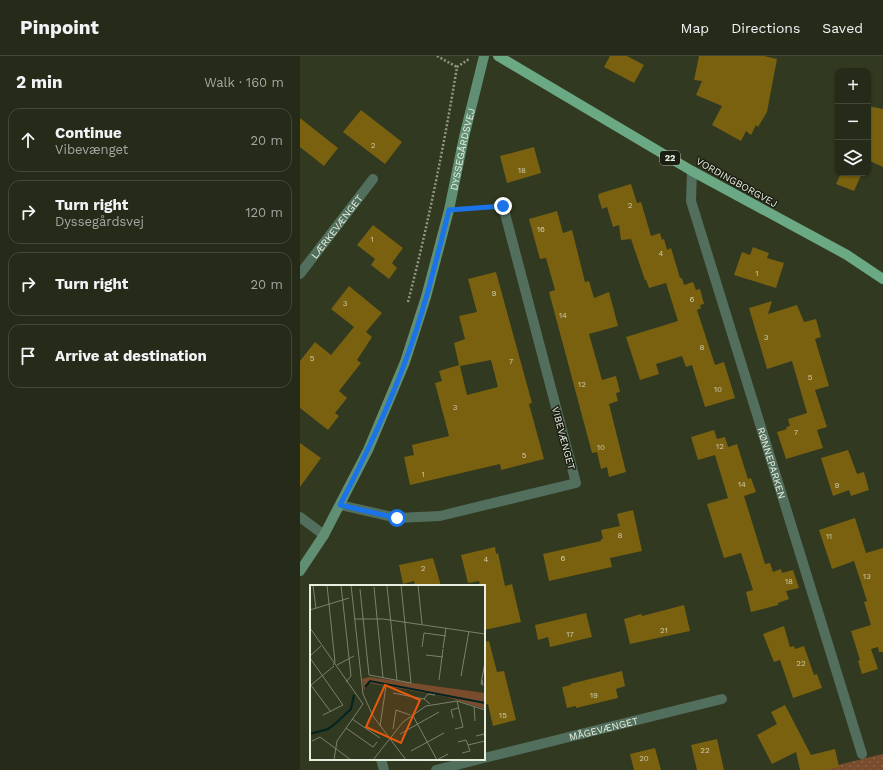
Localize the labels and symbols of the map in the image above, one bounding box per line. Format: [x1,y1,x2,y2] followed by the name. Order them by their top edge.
[448,107,477,191] street label: DYSSEGÅRDSVEJ
[371,141,376,150] house number: 2
[660,151,680,165] road number: 22
[694,155,779,209] street label: VORDINGBORGVEJ
[518,166,526,175] house number: 18
[309,193,365,261] street label: LÆRKEVÆNGET
[494,197,512,215] route end
[628,201,633,210] house number: 2
[537,225,545,234] house number: 16
[370,235,374,244] house number: 1
[659,249,664,258] house number: 4
[755,269,759,278] house number: 1
[492,289,497,298] house number: 9
[690,295,695,304] house number: 6
[343,299,348,308] house number: 3
[559,311,567,320] house number: 14
[764,333,769,342] house number: 3
[700,343,705,352] house number: 8
[310,354,315,363] house number: 5
[509,357,514,366] house number: 7
[808,373,813,382] house number: 5
[578,380,586,389] house number: 12
[714,385,722,394] house number: 10
[453,403,458,412] house number: 3
[550,405,577,471] street label: VIBEVÆNGET
[755,426,788,500] street label: RØNNEPARKEN
[794,428,799,437] house number: 7
[716,442,724,451] house number: 12
[597,443,605,452] house number: 10
[522,451,527,460] house number: 5
[421,470,425,479] house number: 1
[738,480,746,489] house number: 14
[835,481,840,490] house number: 9
[388,509,406,527] route start
[618,531,623,540] house number: 8
[826,532,832,541] house number: 11
[561,554,566,563] house number: 6
[484,555,489,564] house number: 4
[421,564,426,573] house number: 2
[863,572,871,581] house number: 13
[785,577,793,586] house number: 18
[310,585,485,760] inset map
[660,626,668,635] house number: 21
[566,630,574,639] house number: 17
[796,659,806,668] house number: 22
[590,691,598,700] house number: 19
[499,711,507,720] house number: 15
[568,715,639,743] street label: MÅGEVÆNGET
[700,746,710,755] house number: 22
[639,754,649,763] house number: 20

